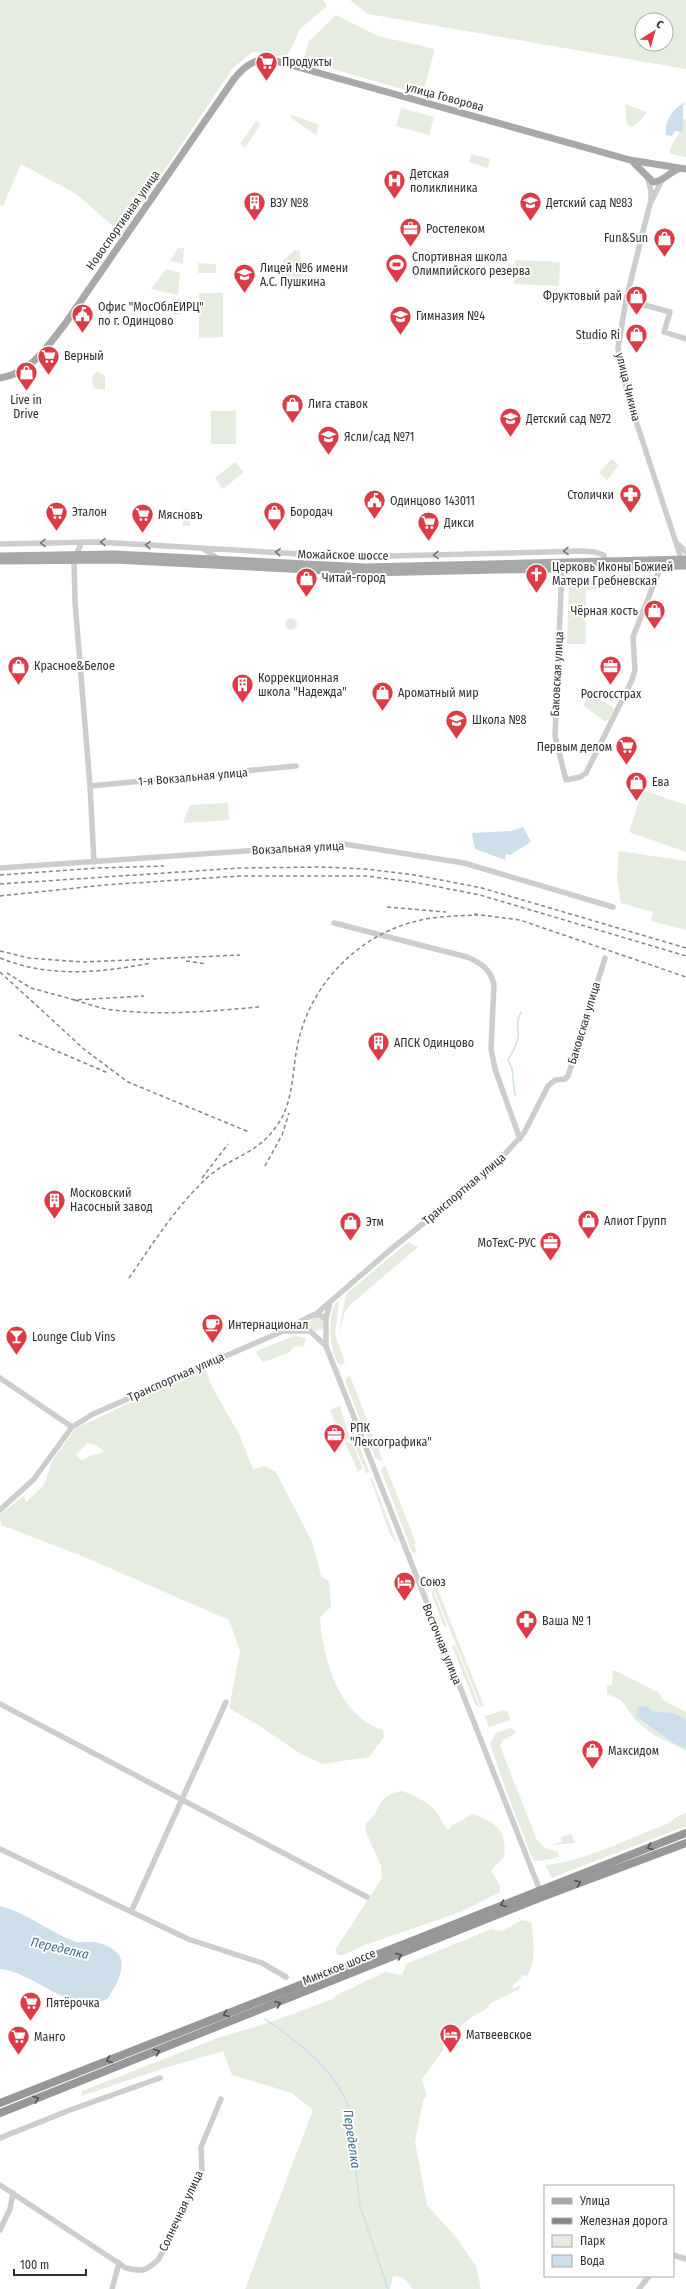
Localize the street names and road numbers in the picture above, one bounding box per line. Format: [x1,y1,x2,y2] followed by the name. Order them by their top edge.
[404,80,486,114] street label: улица Говорова
[83,167,163,272] street label: Новоспортивная улица
[613,351,643,423] street label: улица Чикина
[297,547,389,563] street label: Можайское шоссе
[548,631,566,717] street label: Баковская улица
[138,765,249,789] street label: 1-я Вокзальная улица
[251,839,345,857] street label: Вокзальная улица
[565,980,603,1066] street label: Баковская улица
[420,1150,508,1228] street label: Транспортная улица
[126,1349,226,1405] street label: Транспортная улица
[419,1602,465,1687] street label: Восточная улица
[300,1946,378,1988] street label: Минское шоссе
[156,2168,206,2254] street label: Солнечная улица

